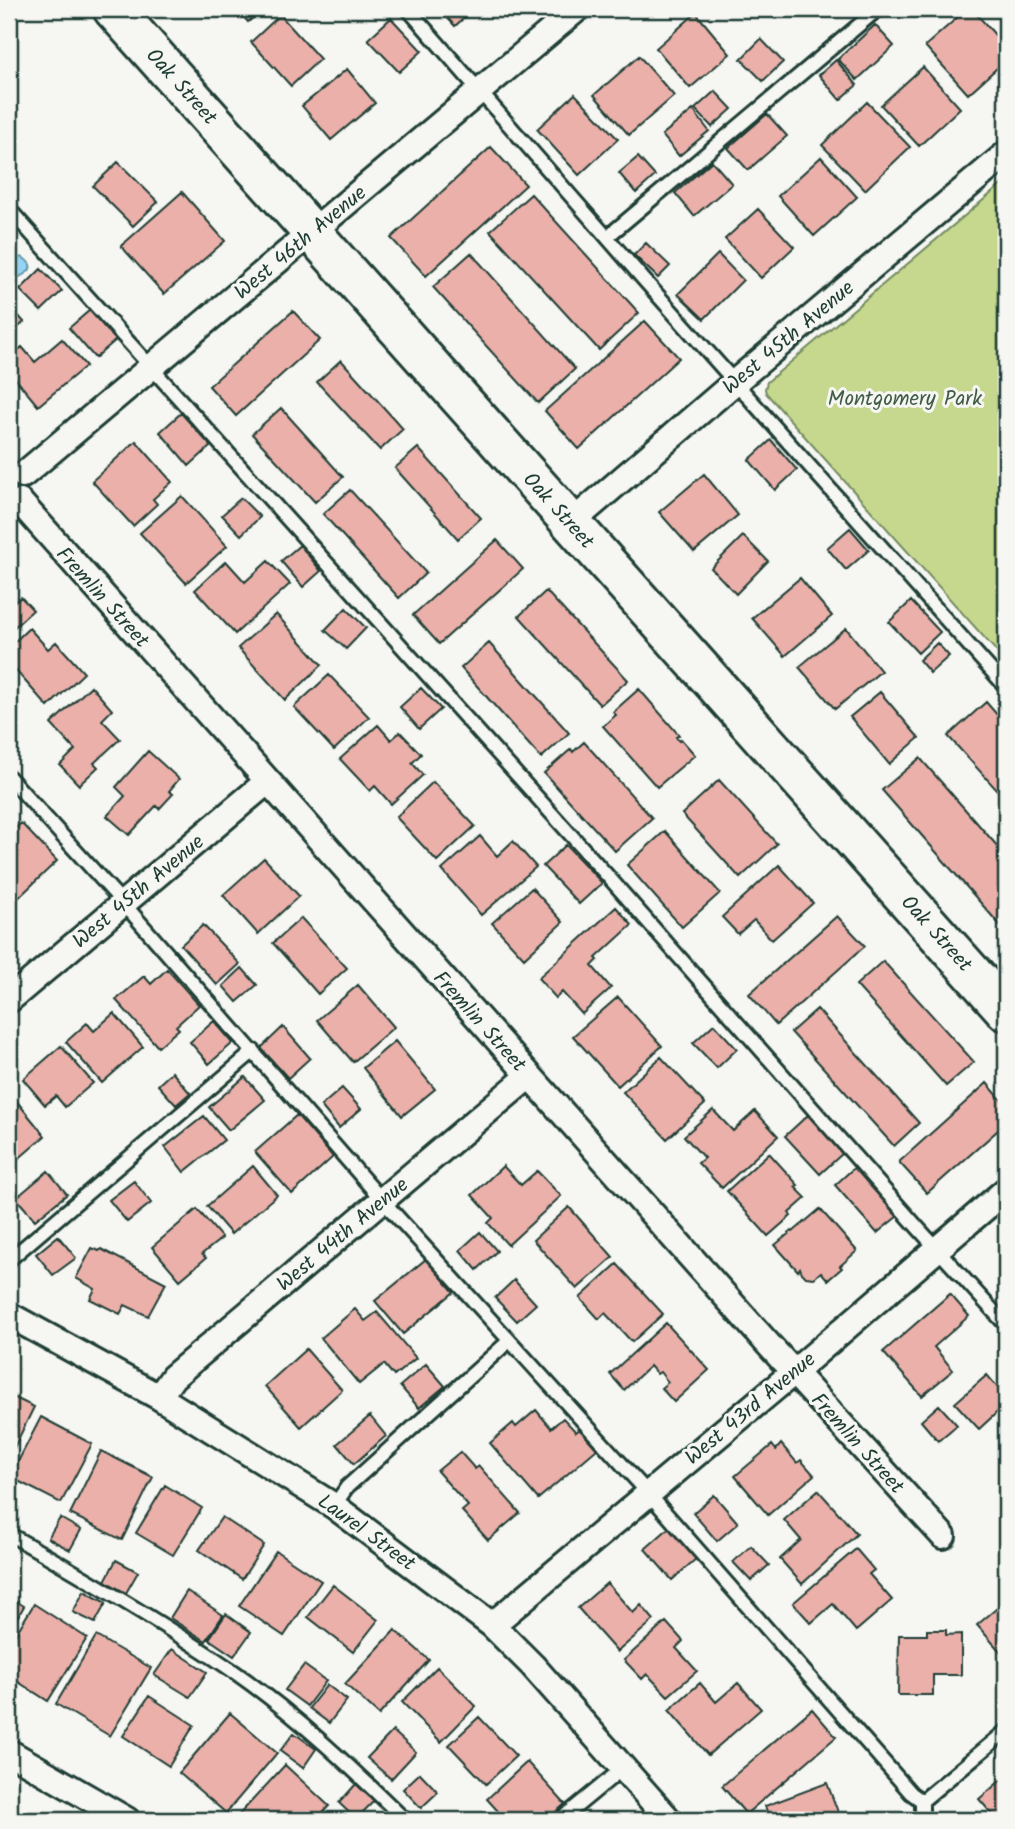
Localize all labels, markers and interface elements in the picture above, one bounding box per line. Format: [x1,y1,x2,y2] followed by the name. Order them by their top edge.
[137,41,225,134] street label: Oak Street
[227,177,375,309] street label: West 46th Avenue
[716,272,863,403] street label: West 45th Avenue
[828,383,982,416] park label: Montgomery Park
[514,465,602,558] street label: Oak Street
[47,540,157,657] street label: Fremlin Street
[66,826,213,957] street label: West 45th Avenue
[892,888,980,981] street label: Oak Street
[424,964,534,1081] street label: Fremlin Street
[269,1169,417,1301] street label: West 44th Avenue
[678,1344,824,1474] street label: West 43rd Avenue
[802,1386,912,1503] street label: Fremlin Street
[310,1486,423,1581] street label: Laurel Street

